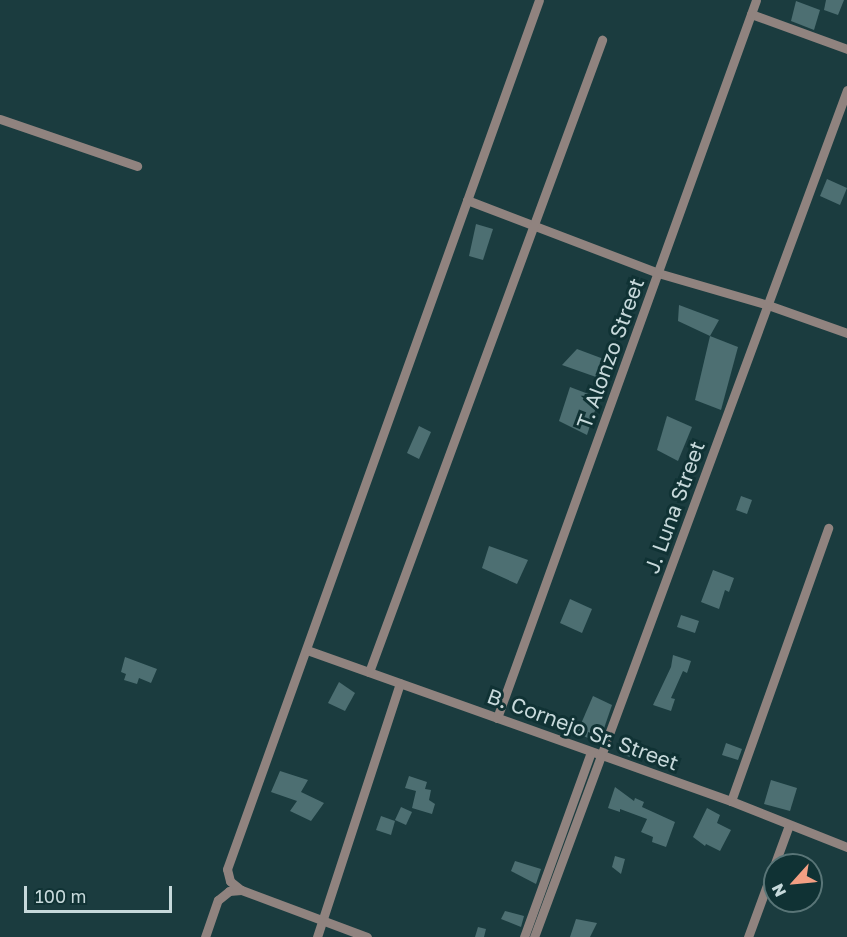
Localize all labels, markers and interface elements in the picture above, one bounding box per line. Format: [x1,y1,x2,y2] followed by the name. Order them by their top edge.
[571,274,649,432] street label: T. Alonzo Street
[638,437,710,577] street label: J. Luna Street
[484,683,682,775] street label: B. Cornejo Sr. Street
[763,853,823,913] north arrow
[27,874,176,912] scale bar
[767,880,790,900] text: N
[35,885,86,907] text: 100 m

